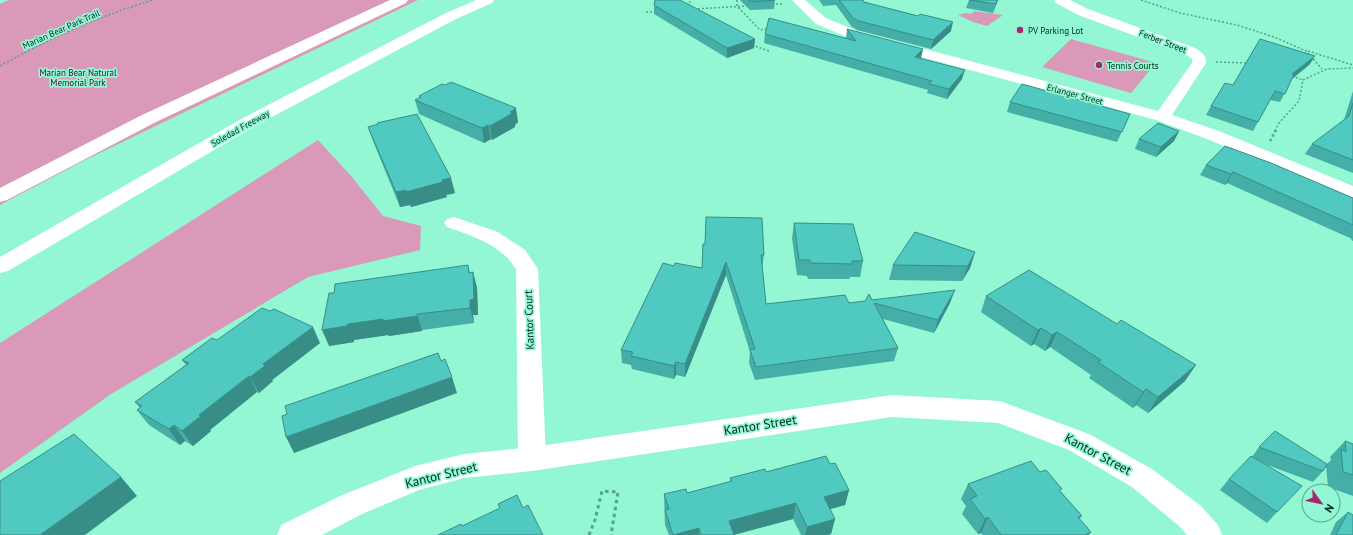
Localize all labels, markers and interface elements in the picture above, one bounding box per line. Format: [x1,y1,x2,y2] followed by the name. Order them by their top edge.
[21,7,102,51] street label: Marian Bear Park Trail
[1015,25,1025,35] marker: PV Parking Lot
[1028,25,1083,36] place label: PV Parking Lot
[1138,27,1188,55] street label: Ferber Street
[1094,60,1104,70] marker: Tennis Courts
[1107,60,1159,71] place label: Tennis Courts
[39,67,117,88] park label: Marian Bear Natural Memorial Park
[1046,81,1104,107] street label: Erlanger Street
[209,107,272,149] street label: Soledad Freeway
[521,290,537,350] street label: Kantor Court
[722,411,798,439] street label: Kantor Street
[1062,429,1135,479] street label: Kantor Street
[403,458,479,492] street label: Kantor Street
[1301,483,1341,523] north arrow
[1322,502,1337,515] text: N

